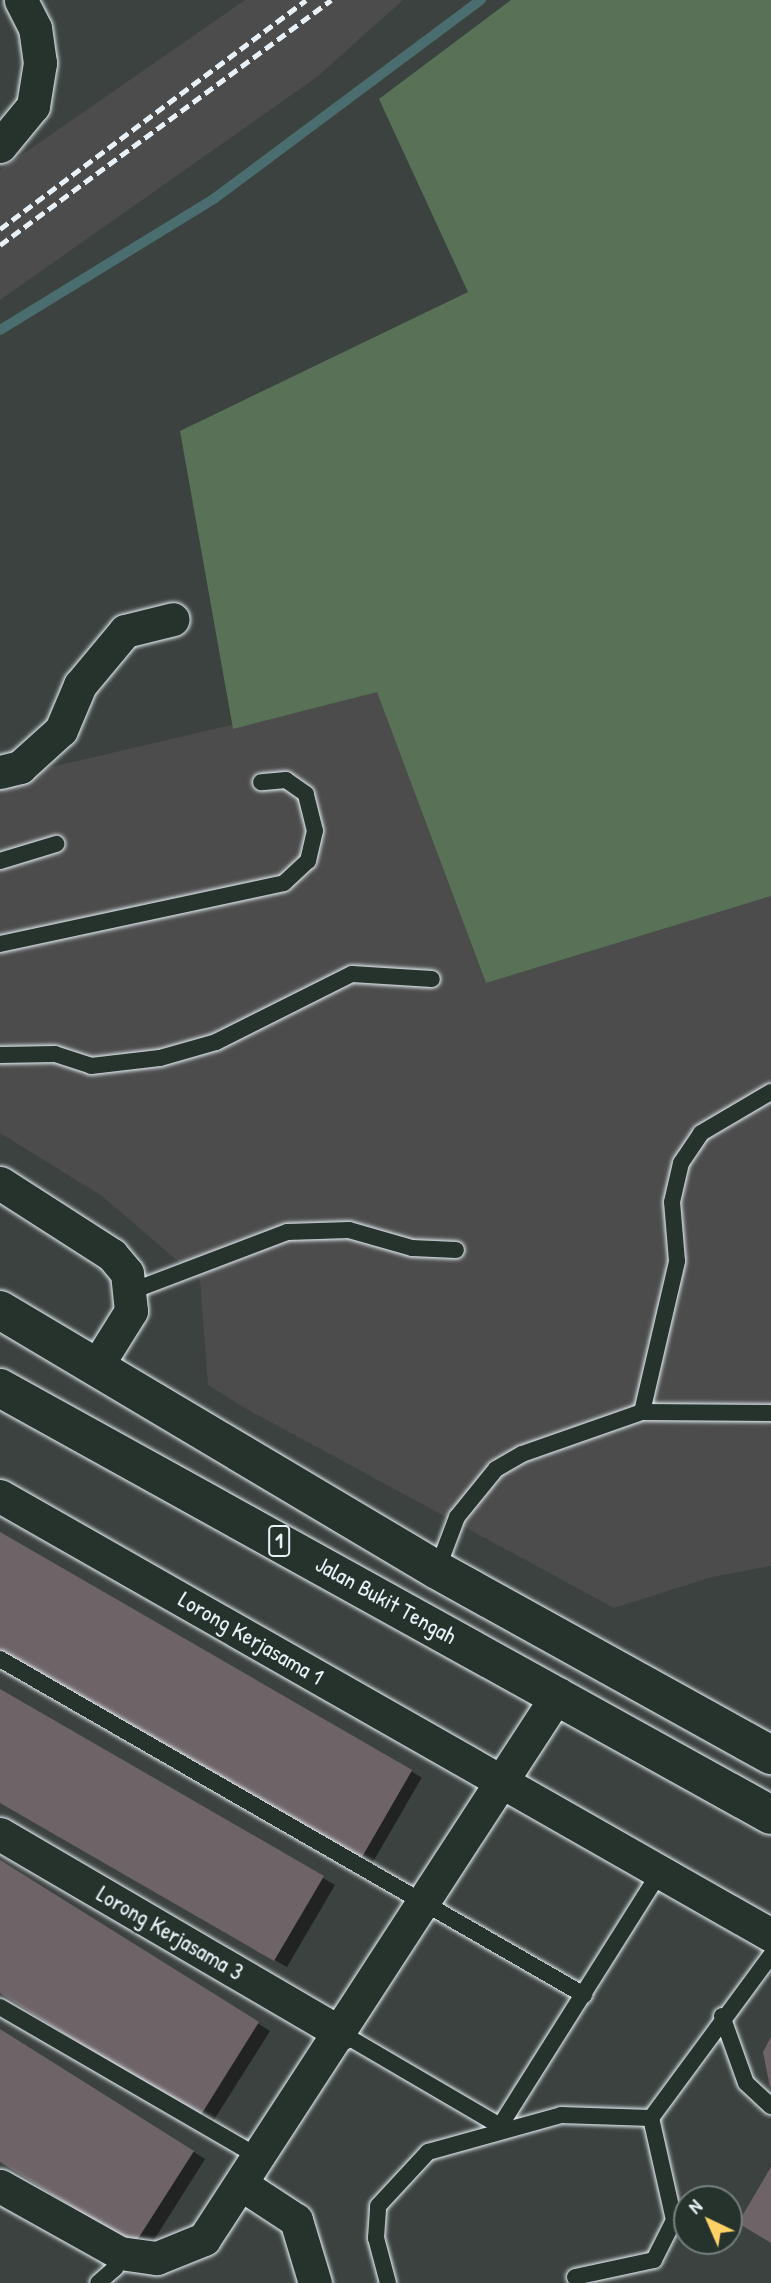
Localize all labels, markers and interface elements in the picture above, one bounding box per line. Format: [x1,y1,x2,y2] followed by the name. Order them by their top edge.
[267,1524,291,1558] road number: 1
[311,1550,461,1650] street label: Jalan Bukit Tengah
[174,1585,328,1691] street label: Lorong Kerjasama 1
[92,1880,248,1986] street label: Lorong Kerjasama 3
[673,2185,743,2255] north arrow
[682,2193,707,2219] text: N

